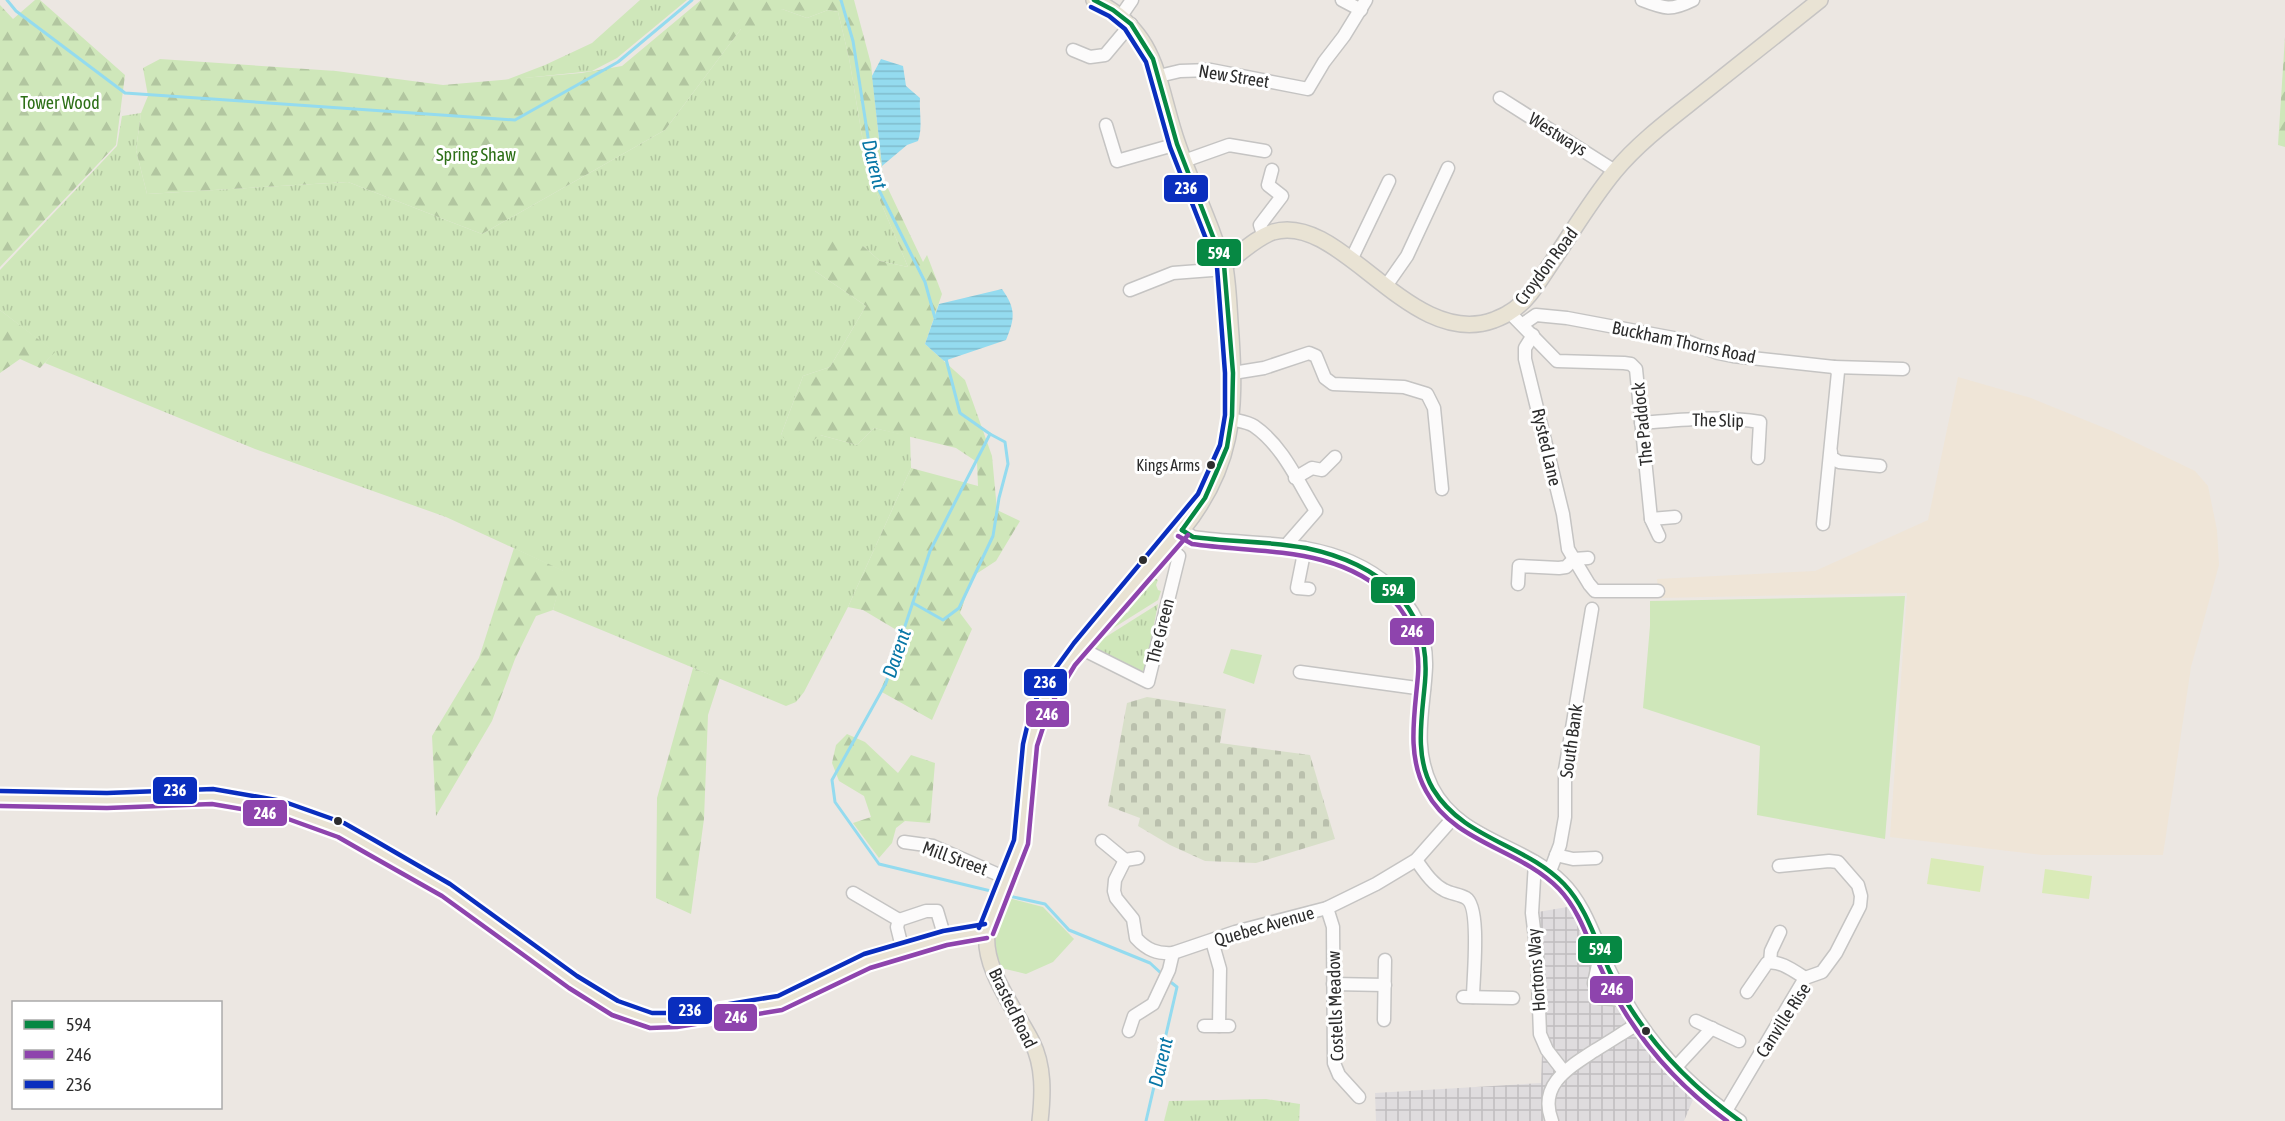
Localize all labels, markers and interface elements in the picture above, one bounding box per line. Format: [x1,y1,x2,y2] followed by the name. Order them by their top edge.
[1197,60,1271,92] street label: New Street
[20,92,100,113] park label: Tower Wood
[1525,108,1591,160] street label: Westways
[858,137,892,191] water label: Darent
[436,144,516,165] park label: Spring Shaw
[1163,174,1209,203] line badge: 236
[1175,179,1198,197] text: 236
[1510,223,1582,309] street label: Croydon Road
[1196,238,1242,267] line badge: 594
[1208,244,1231,262] text: 594
[1610,317,1758,367] street label: Buckham Thorns Road
[1627,381,1657,467] street label: The Paddock
[1528,406,1566,488] street label: Rysted Lane
[1692,409,1744,431] street label: The Slip
[1136,456,1200,475] place label: Kings Arms
[1205,459,1217,471] marker: Kings Arms
[1137,554,1149,566] unlabelled marker
[1370,576,1416,604] line badge: 594
[1382,581,1405,599] text: 594
[1142,596,1178,666] street label: The Green
[1389,617,1435,646] line badge: 246
[1401,622,1424,640] text: 246
[877,625,915,681] water label: Darent
[1023,668,1068,697] line badge: 236
[1034,673,1057,691] text: 236
[1025,700,1070,728] line badge: 246
[1555,703,1587,779] street label: South Bank
[1036,705,1059,723] text: 246
[152,776,198,805] line badge: 236
[164,781,187,799] text: 236
[242,799,288,827] line badge: 246
[254,804,277,822] text: 246
[332,815,344,827] unlabelled marker
[920,837,990,879] street label: Mill Street
[1212,902,1316,950] street label: Quebec Avenue
[1523,928,1549,1012] street label: Hortons Way
[1577,935,1623,964] line badge: 594
[1589,940,1612,958] text: 594
[1323,950,1347,1062] street label: Costells Meadow
[985,964,1041,1052] street label: Brasted Road
[1589,975,1634,1004] line badge: 246
[1751,979,1815,1061] street label: Canville Rise
[1601,980,1624,998] text: 246
[667,996,713,1025] line badge: 236
[12,1001,222,1109] legend
[679,1001,702,1019] text: 236
[713,1003,758,1032] line badge: 246
[725,1008,748,1026] text: 246
[66,1014,91,1035] text: 594
[1640,1025,1652,1037] unlabelled marker
[1143,1035,1177,1089] water label: Darent
[66,1044,91,1065] text: 246
[66,1074,91,1095] text: 236

